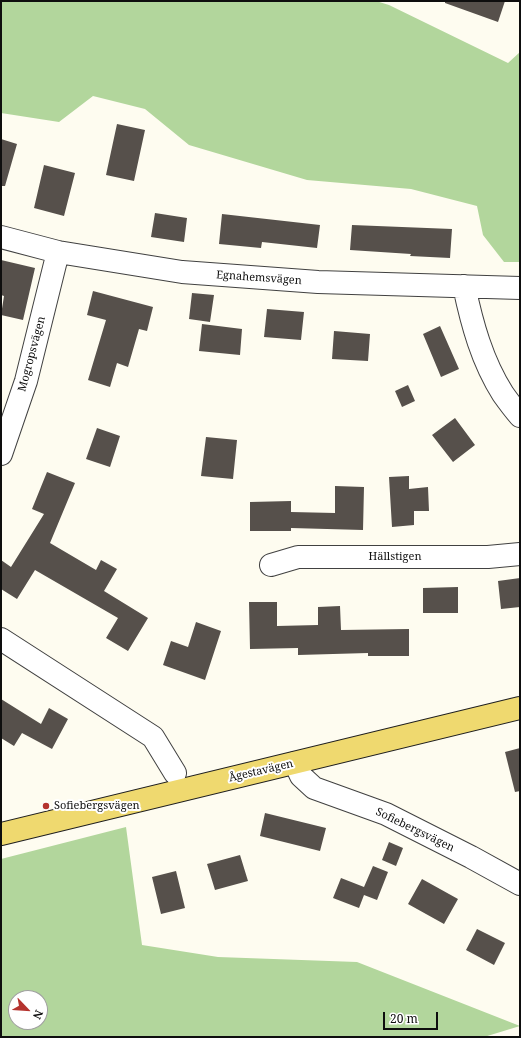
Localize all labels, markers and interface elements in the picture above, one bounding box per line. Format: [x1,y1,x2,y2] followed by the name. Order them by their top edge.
[216,268,302,288] street label: Egnahemsvägen
[16,315,48,393] street label: Mogropsvägen
[369,550,421,564] street label: Hällstigen
[227,757,295,785] street label: Ågestavägen
[54,799,140,813] place label: Sofiebergsvägen
[41,801,51,811] marker: Sofiebergsvägen
[374,805,456,855] street label: Sofiebergsvägen
[8,990,48,1030] north arrow
[385,1004,440,1030] scale bar
[30,1008,47,1022] text: N
[390,1010,418,1027] text: 20 m

